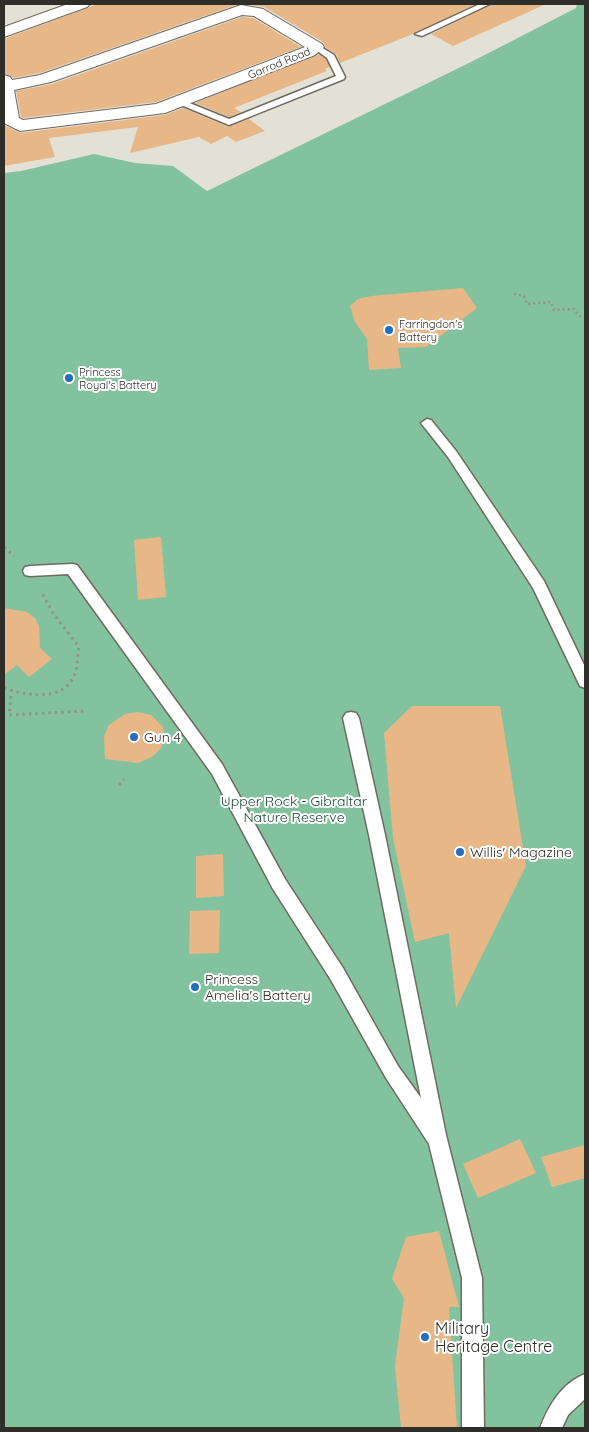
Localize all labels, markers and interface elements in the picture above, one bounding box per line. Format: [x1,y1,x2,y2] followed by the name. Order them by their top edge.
[246,44,312,82] street label: Garrod Road
[399,317,462,344] place label: Farringdon's Battery
[383,324,395,336] marker: Farringdon's Battery
[79,365,157,392] place label: Princess Royal's Battery
[63,372,75,384] marker: Princess Royal's Battery
[144,728,181,746] place label: Gun 4
[128,731,140,743] marker: Gun 4
[221,792,368,826] park label: Upper Rock - Gibraltar Nature Reserve
[470,843,572,861] place label: Willis' Magazine
[454,846,466,858] marker: Willis' Magazine
[205,970,311,1004] place label: Princess Amelia's Battery
[189,981,201,993] marker: Princess Amelia's Battery
[435,1318,552,1356] place label: Military Heritage Centre
[419,1331,431,1343] marker: Military Heritage Centre

